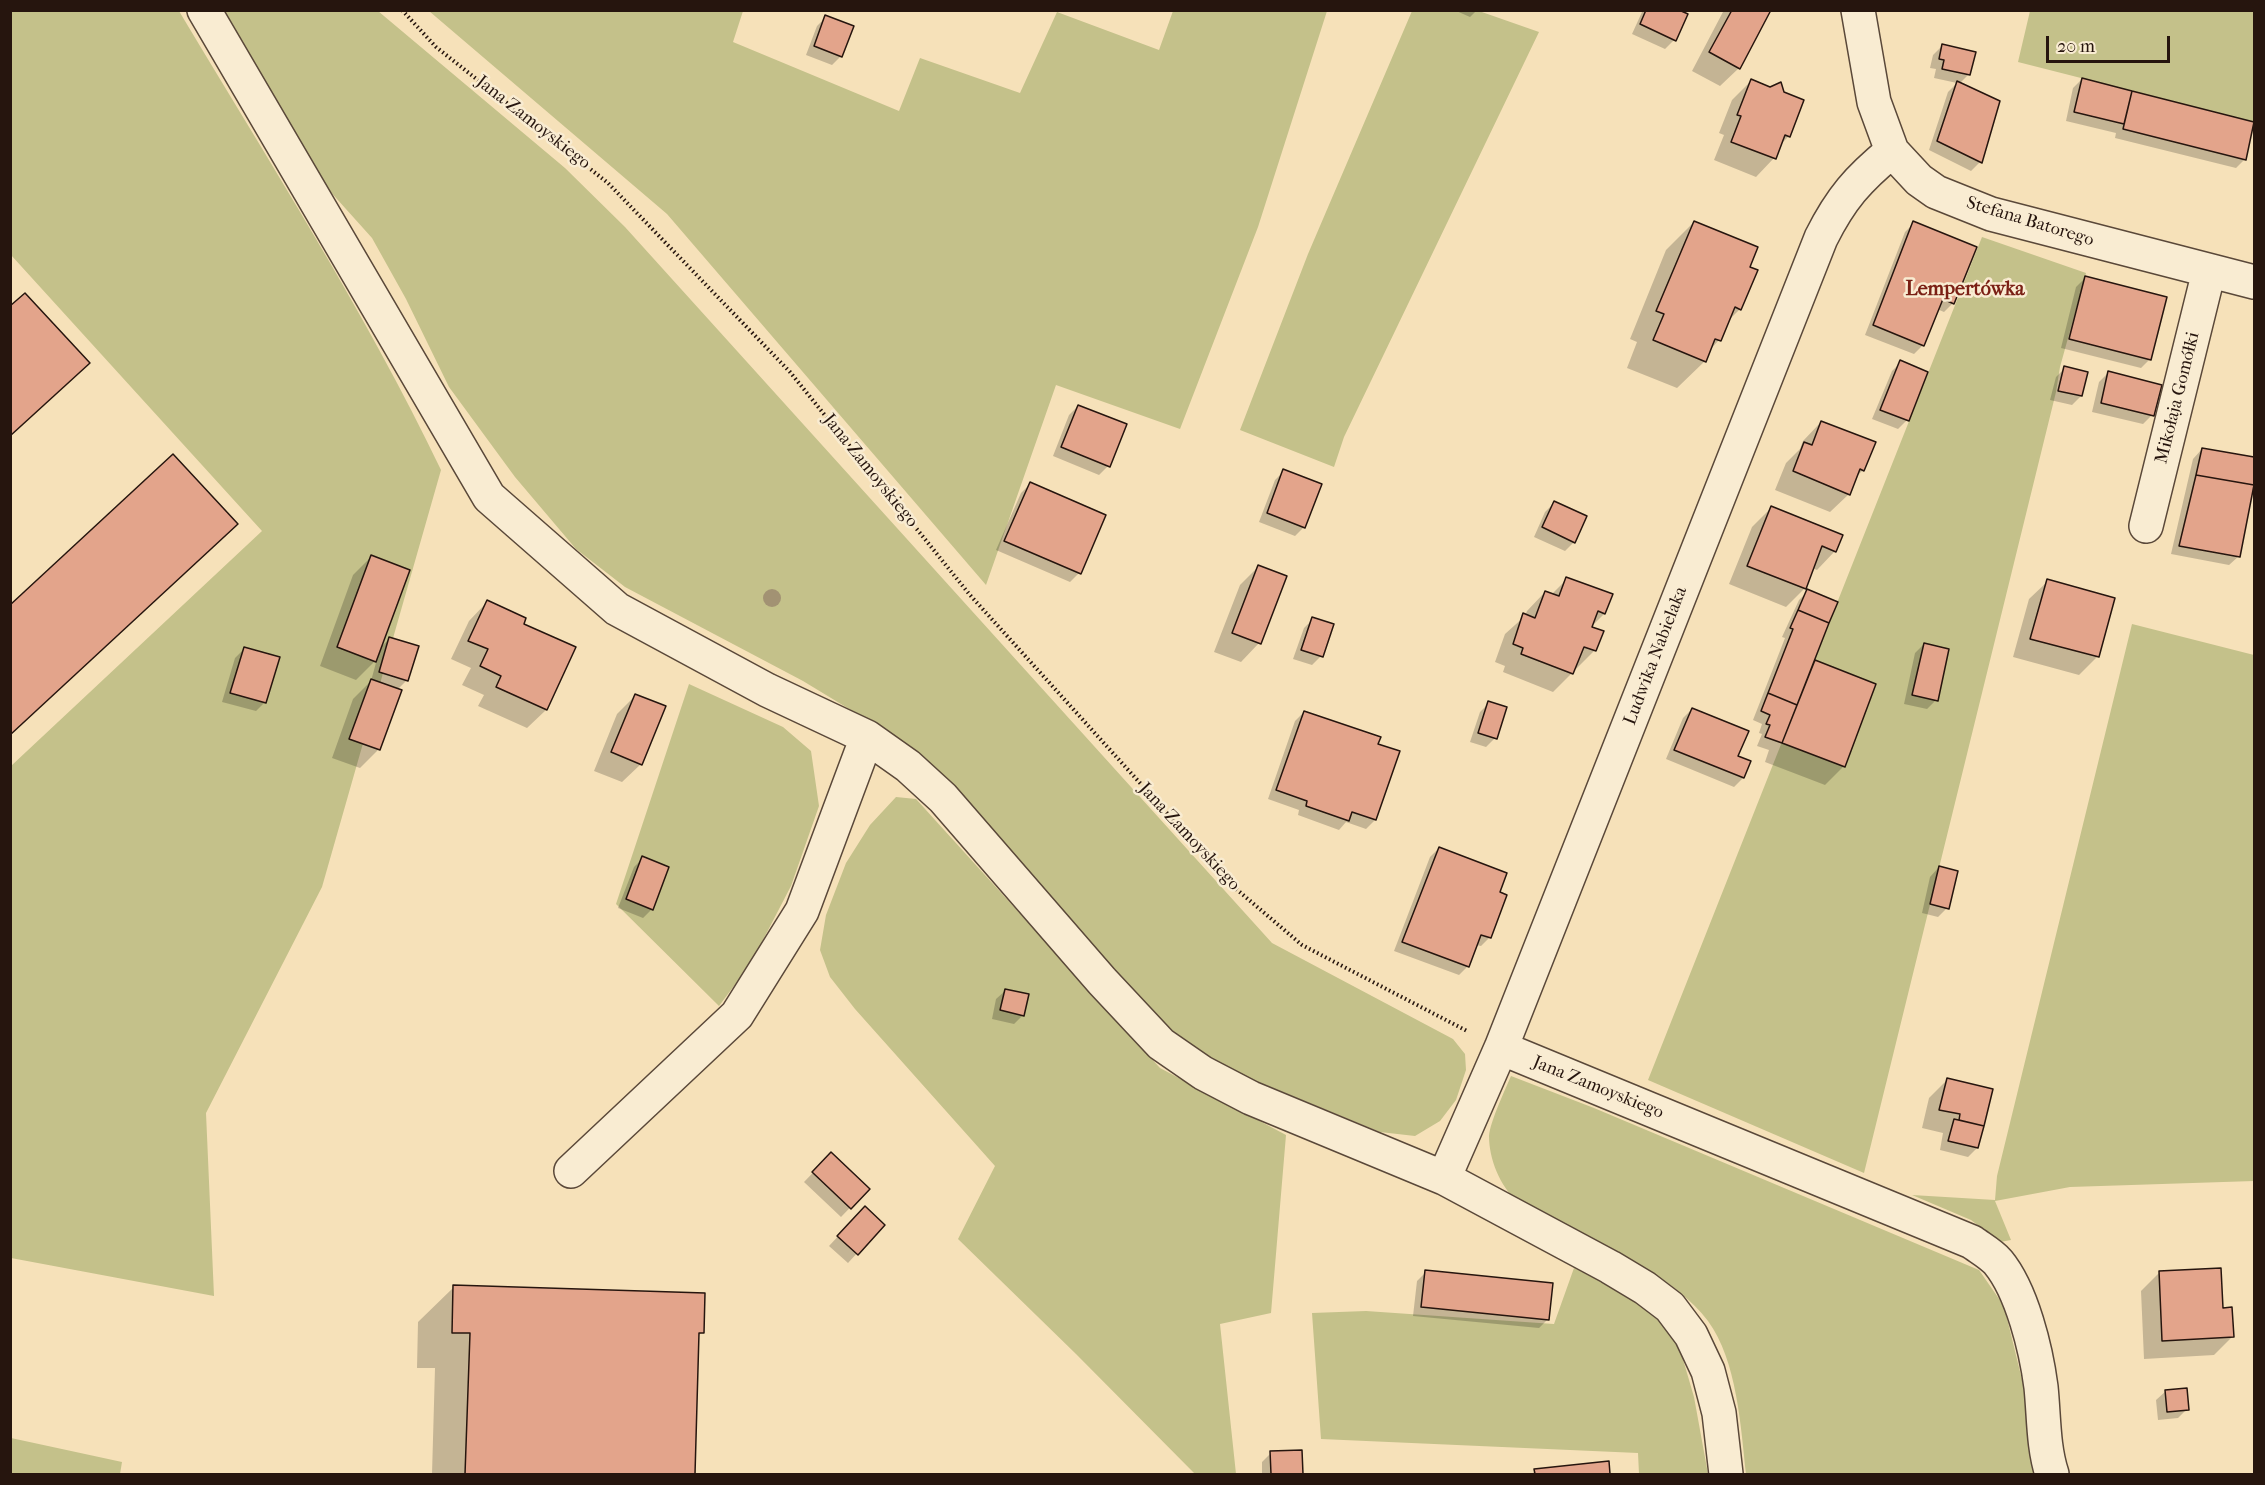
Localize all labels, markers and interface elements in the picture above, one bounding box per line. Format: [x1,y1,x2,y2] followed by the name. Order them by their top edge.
[2049,24,2174,62] scale bar
[2057,36,2095,57] text: 20 m
[471,72,595,174] street label: Jana Zamoyskiego
[1964,192,2096,252] street label: Stefana Batorego
[1905,278,2025,302] district label: Lempertówka
[2151,330,2205,466] street label: Mikołaja Gomółki
[818,410,922,532] street label: Jana Zamoyskiego
[1620,584,1692,728] street label: Ludwika Nabielaka
[1134,779,1244,895] street label: Jana Zamoyskiego
[1529,1052,1667,1124] street label: Jana Zamoyskiego

